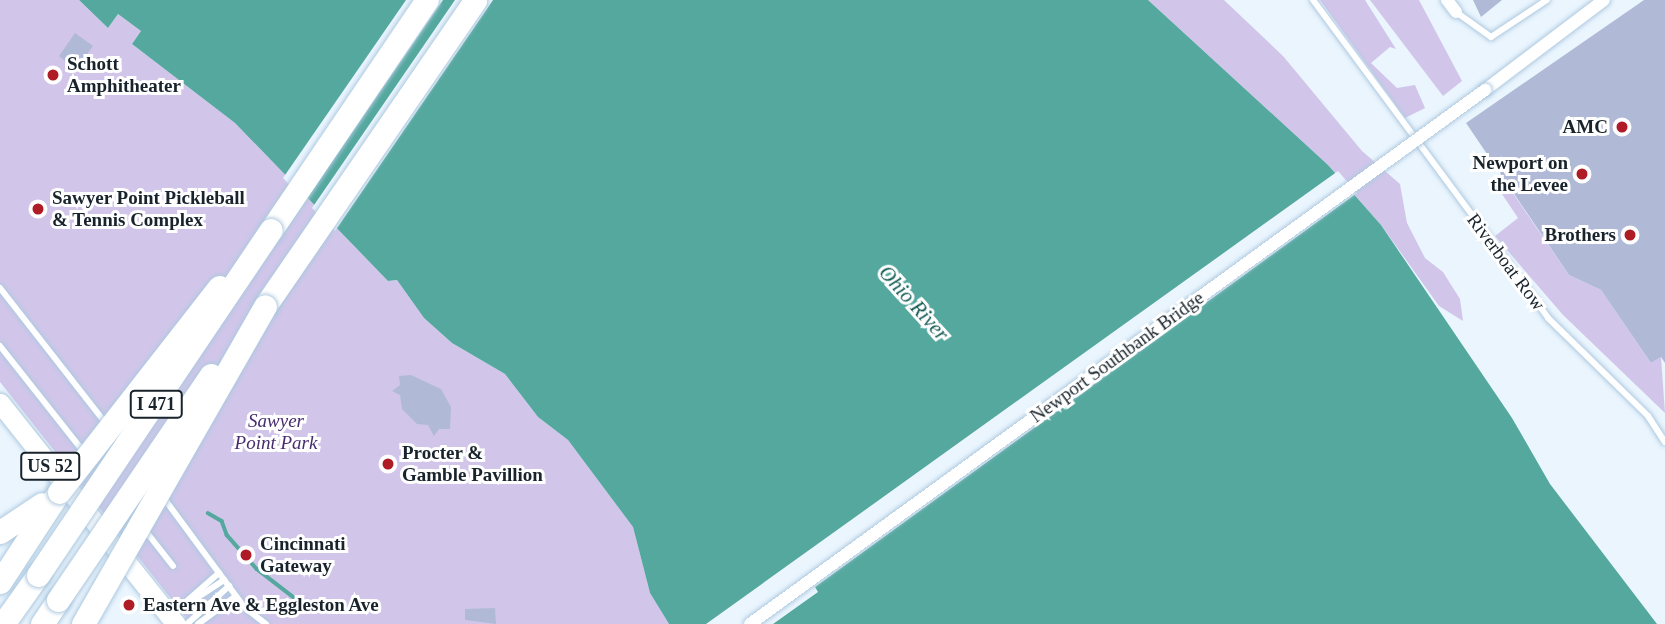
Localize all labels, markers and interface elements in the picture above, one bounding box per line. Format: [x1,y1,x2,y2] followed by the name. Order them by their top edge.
[67,53,181,97] place label: Schott Amphitheater
[45,67,61,83] marker: Schott Amphitheater
[1563,116,1608,138] place label: AMC
[1614,119,1630,135] marker: AMC
[1472,152,1568,196] place label: Newport on the Levee
[1574,166,1590,182] marker: Newport on the Levee
[52,187,245,231] place label: Sawyer Point Pickleball & Tennis Complex
[30,201,46,217] marker: Sawyer Point Pickleball & Tennis Complex
[1462,209,1550,315] street label: Riverboat Row
[1545,224,1616,246] place label: Brothers
[1622,227,1638,243] marker: Brothers
[874,260,954,346] water label: Ohio River
[1026,286,1208,428] street label: Newport Southbank Bridge
[128,390,184,418] road number: I 471
[235,410,317,454] park label: Sawyer Point Park
[402,442,543,486] place label: Procter & Gamble Pavillion
[19,452,82,480] road number: US 52
[380,456,396,472] marker: Procter & Gamble Pavillion
[260,533,346,577] place label: Cincinnati Gateway
[238,547,254,563] marker: Cincinnati Gateway
[143,594,381,616] place label: Eastern Ave & Eggleston Ave
[121,597,137,613] marker: Eastern Ave & Eggleston Ave

